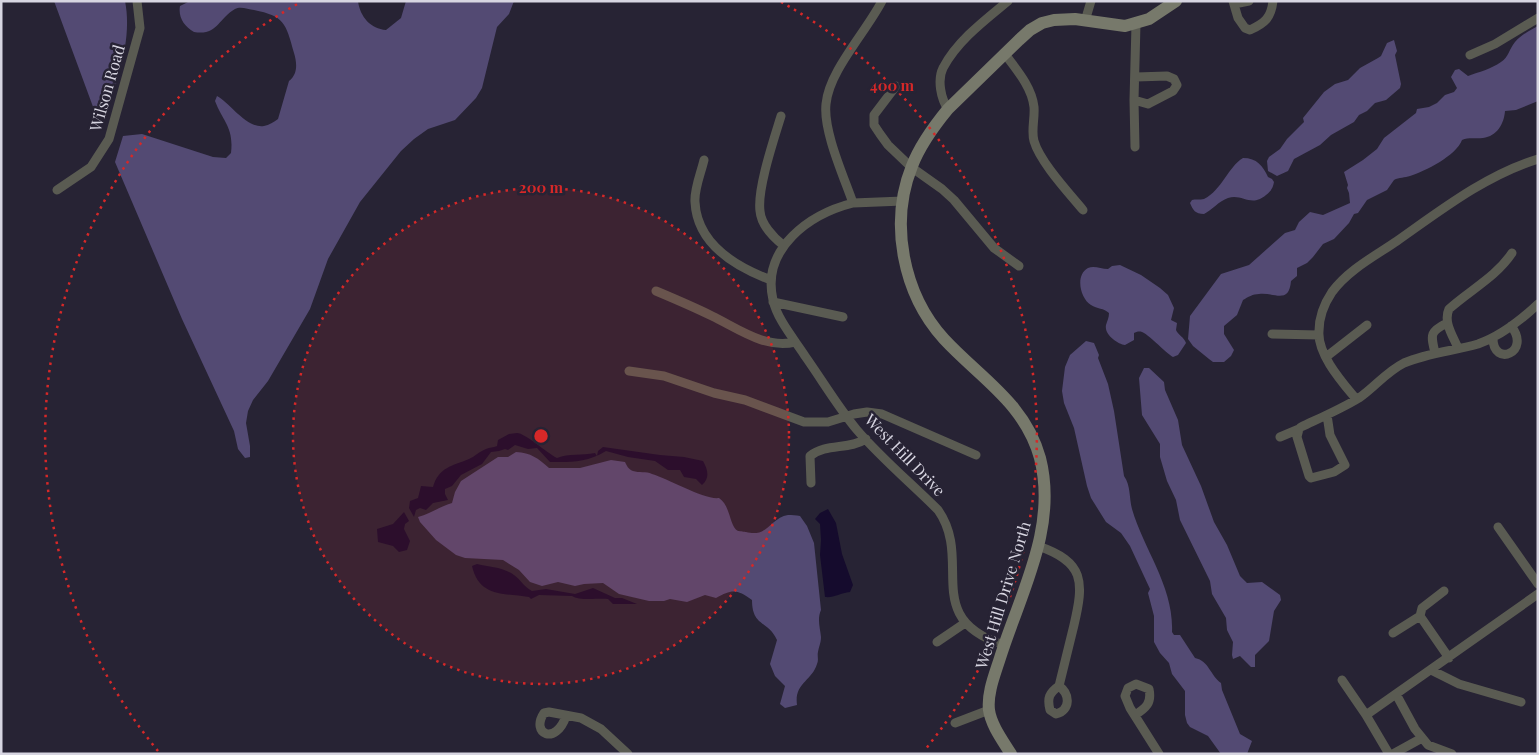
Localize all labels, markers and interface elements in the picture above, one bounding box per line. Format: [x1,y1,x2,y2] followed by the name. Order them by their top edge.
[84,42,129,135] street label: Wilson Road
[870,75,915,95] text: 400 m
[519,177,564,197] text: 200 m
[860,408,950,500] street label: West Hill Drive
[532,427,550,445] centre of rings
[970,518,1035,672] street label: West Hill Drive North

